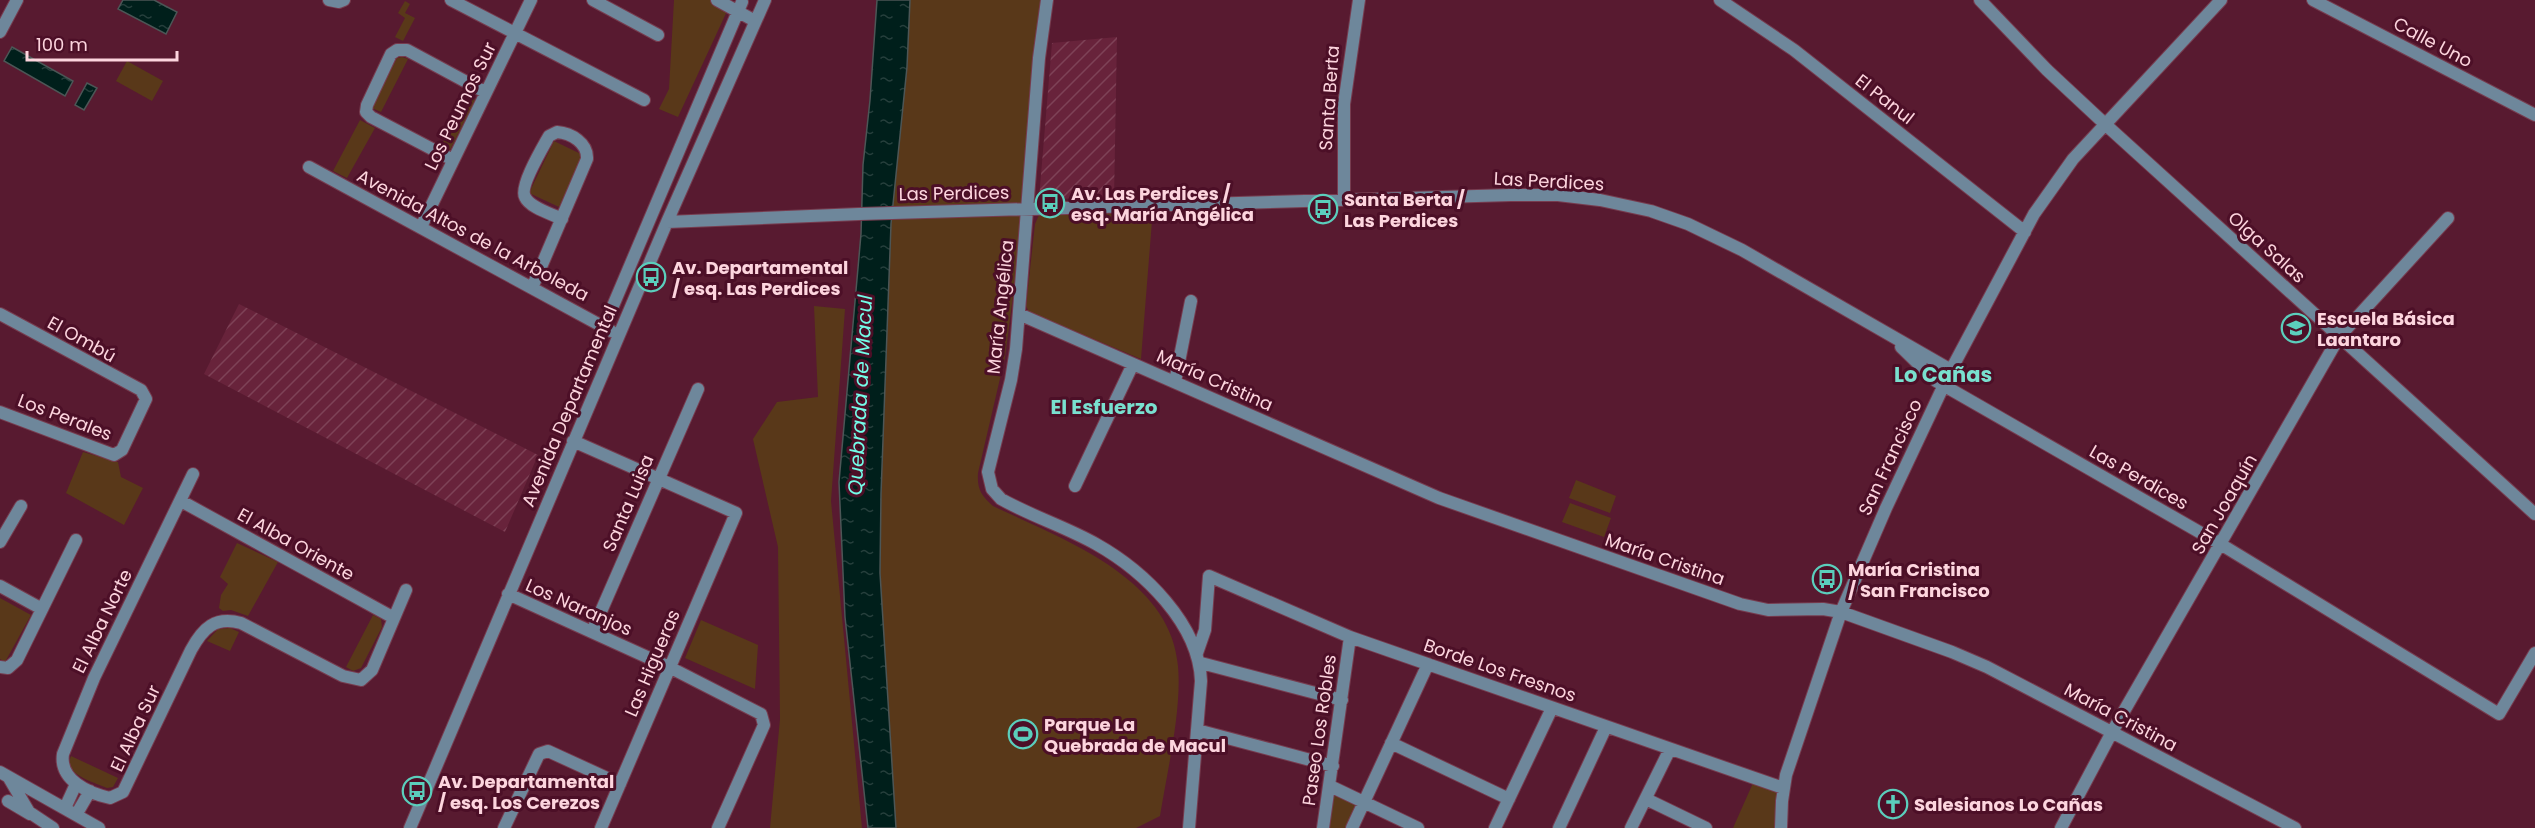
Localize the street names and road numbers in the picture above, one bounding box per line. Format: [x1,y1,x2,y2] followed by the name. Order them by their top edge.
[2389,11,2477,73] street label: Calle Uno
[418,38,502,174] street label: Los Peumos Sur
[1313,45,1345,151] street label: Santa Berta
[1850,68,1920,130] street label: El Panul
[353,163,593,307] street label: Avenida Altos de la Arboleda
[1493,166,1605,196] street label: Las Perdices
[899,180,1009,206] street label: Las Perdices
[2223,205,2311,289] street label: Olga Salas
[981,239,1019,375] street label: María Angélica
[515,301,623,511] street label: Avenida Departamental
[43,310,121,368] street label: El Ombú
[1153,343,1277,417] street label: María Cristina
[14,388,116,446] street label: Los Perales
[1852,395,1928,519] street label: San Francisco
[2085,439,2193,515] street label: Las Perdices
[2185,449,2263,559] street label: San Joaquín
[596,451,660,555] street label: Santa Luisa
[233,502,359,586] street label: El Alba Oriente
[1602,527,1728,591] street label: María Cristina
[66,565,138,677] street label: El Alba Norte
[522,572,636,642] street label: Los Naranjos
[618,606,686,720] street label: Las Higueras
[1420,632,1580,708] street label: Borde Los Fresnos
[1296,653,1342,807] street label: Paseo Los Robles
[2060,677,2182,757] street label: María Cristina
[104,680,166,775] street label: El Alba Sur

